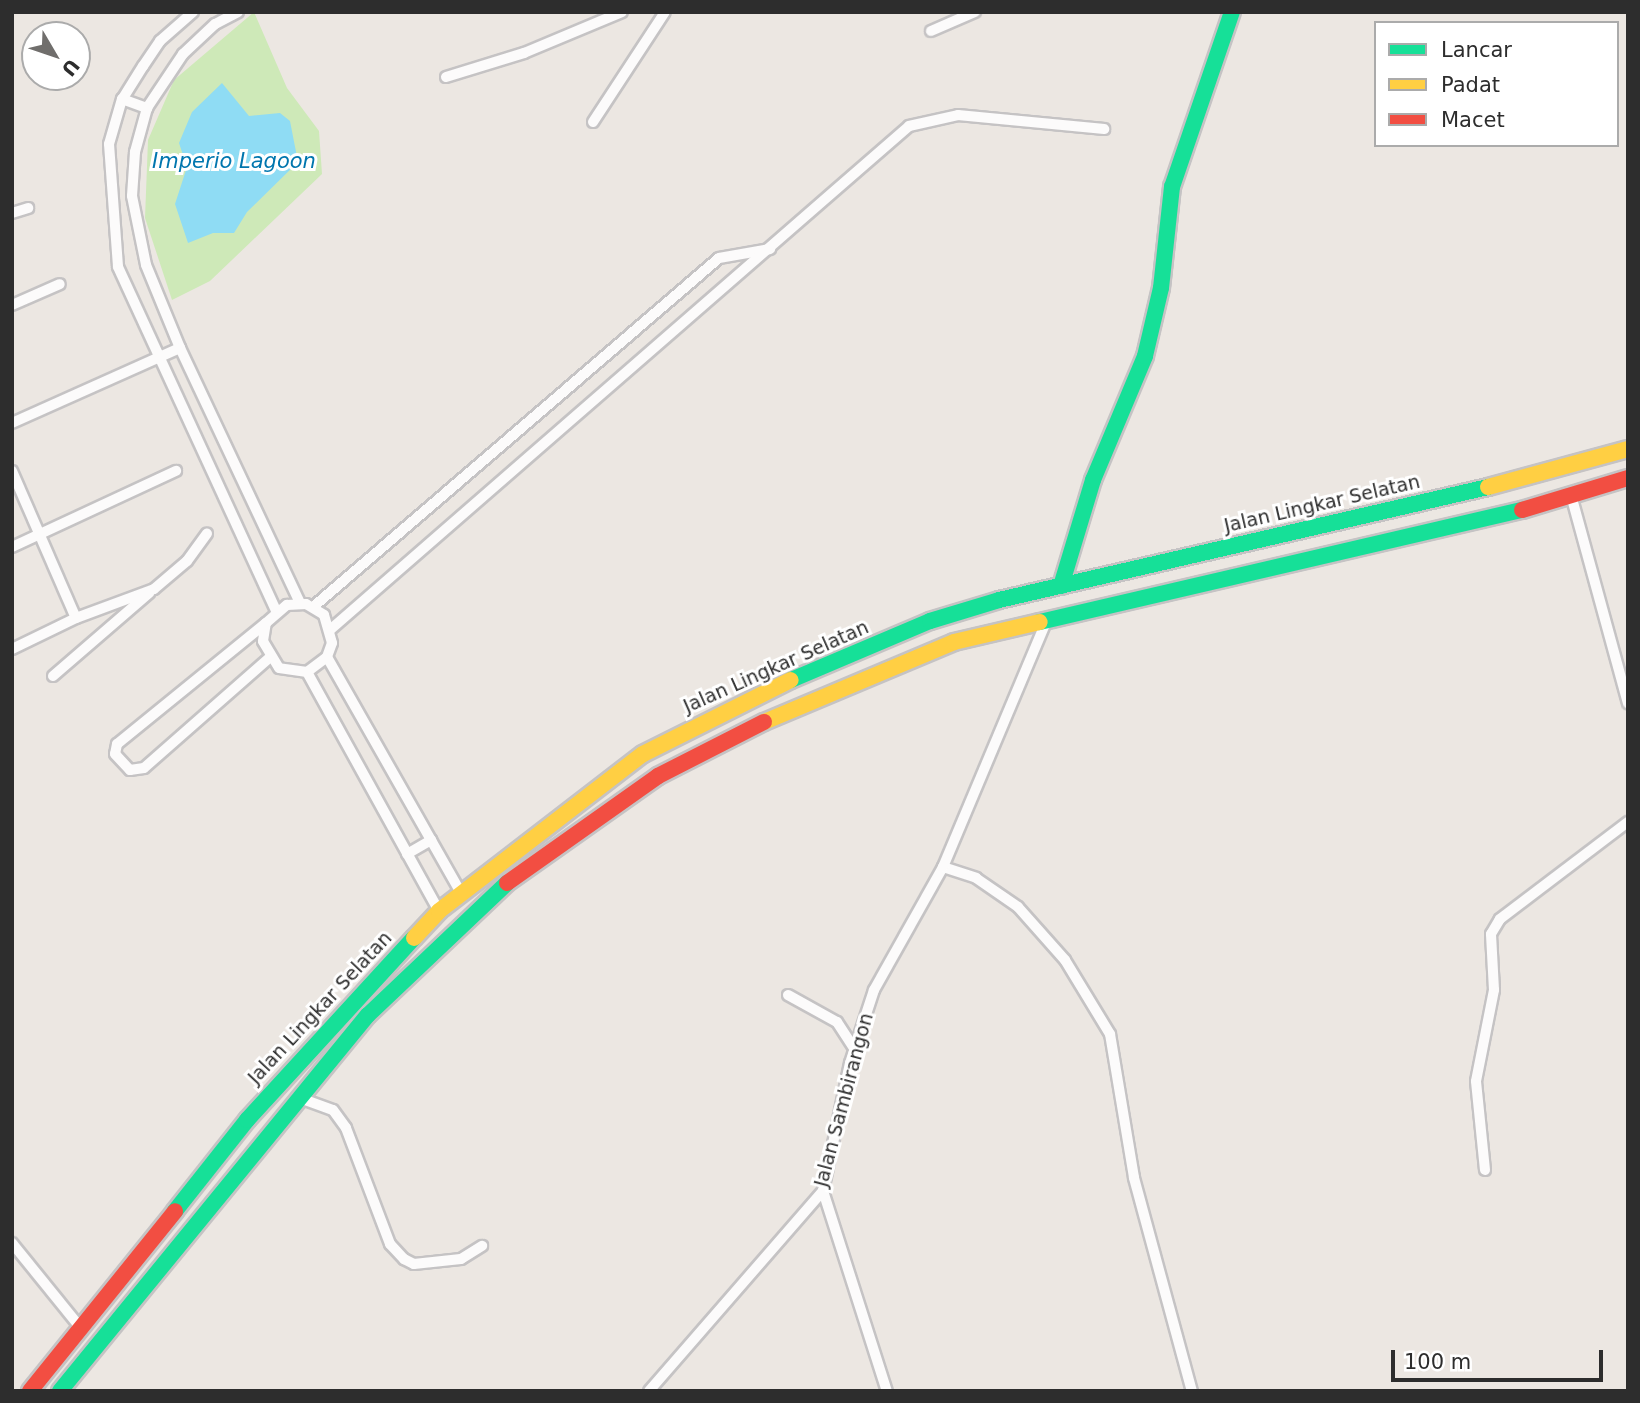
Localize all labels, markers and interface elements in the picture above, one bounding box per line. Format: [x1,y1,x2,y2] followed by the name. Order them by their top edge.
[21,21,91,91] north arrow
[1374,21,1619,147] legend
[1441,38,1512,62] text: Lancar
[57,55,84,81] text: U
[1441,73,1500,97] text: Padat
[1441,108,1505,132] text: Macet
[152,148,316,174] water label: Imperio Lagoon
[1222,470,1422,538] street label: Jalan Lingkar Selatan
[680,616,872,718] street label: Jalan Lingkar Selatan
[243,927,397,1089] street label: Jalan Lingkar Selatan
[810,1011,878,1189] street label: Jalan Sambirangon
[1395,1336,1607,1380] scale bar
[1404,1350,1471,1374] text: 100 m

